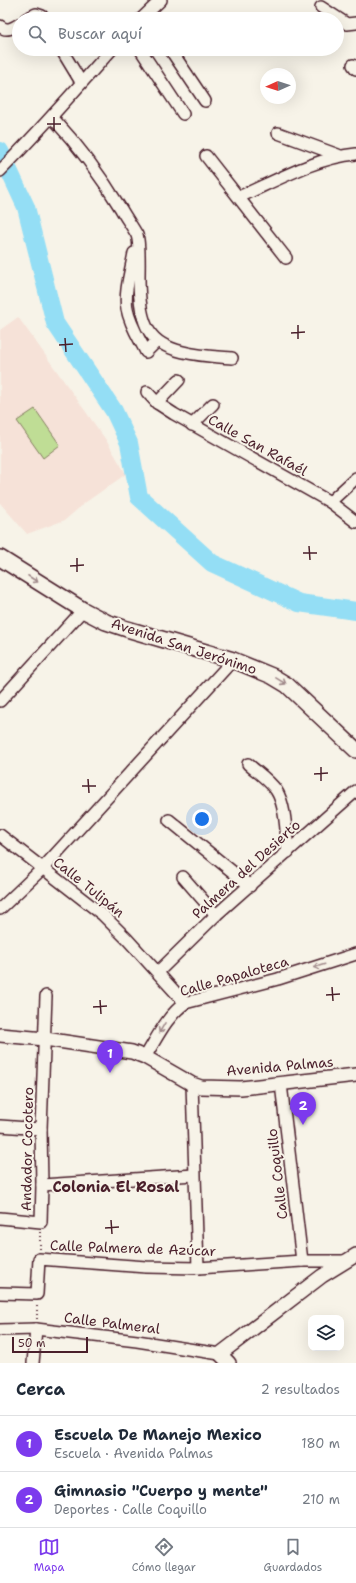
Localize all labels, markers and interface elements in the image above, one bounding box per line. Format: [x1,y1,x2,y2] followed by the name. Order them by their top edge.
[12,12,344,56] search box
[26,23,48,45] icon: search
[58,24,142,44] text: Buscar aquí
[260,68,296,104] north arrow
[205,410,311,480] street label: Calle San Rafaél
[27,575,39,583] one-way arrow
[109,614,259,678] street label: Avenida San Jerónimo
[275,678,287,686] one-way arrow
[192,809,212,829] your location
[188,816,304,922] street label: Palmera del Desierto
[50,853,129,921] street label: Calle Tulipán
[178,952,291,1000] street label: Calle Papaloteca
[313,963,326,970] one-way arrow
[158,1022,166,1034] one-way arrow
[97,1040,123,1073] pin: 1
[226,1052,334,1080] street label: Avenida Palmas
[17,1087,37,1211] street label: Andador Cocotero
[290,1092,316,1125] pin: 2
[262,1128,292,1220] street label: Calle Coquillo
[52,1177,180,1197] district label: Colonia El Rosal
[50,1236,217,1260] street label: Calle Palmera de Azúcar
[63,1308,162,1338] street label: Calle Palmeral
[308,1315,344,1351] map controls
[308,1315,344,1351] button: layers
[12,1335,88,1354] scale bar
[18,1336,46,1351] text: 50 m
[16,1378,65,1400] text: Cerca
[261,1381,340,1398] text: 2 resultados
[54,1425,262,1445] text: Escuela De Manejo Mexico
[26,1435,32,1452] text: 1
[301,1435,340,1452] text: 180 m
[54,1445,213,1462] text: Escuela · Avenida Palmas
[54,1481,268,1501] text: Gimnasio "Cuerpo y mente"
[24,1491,34,1508] text: 2
[302,1491,340,1508] text: 210 m
[54,1501,207,1518] text: Deportes · Calle Coquillo
[34,1536,64,1575] tab: Mapa
[132,1536,196,1575] tab: Cómo llegar
[264,1536,322,1575] tab: Guardados

